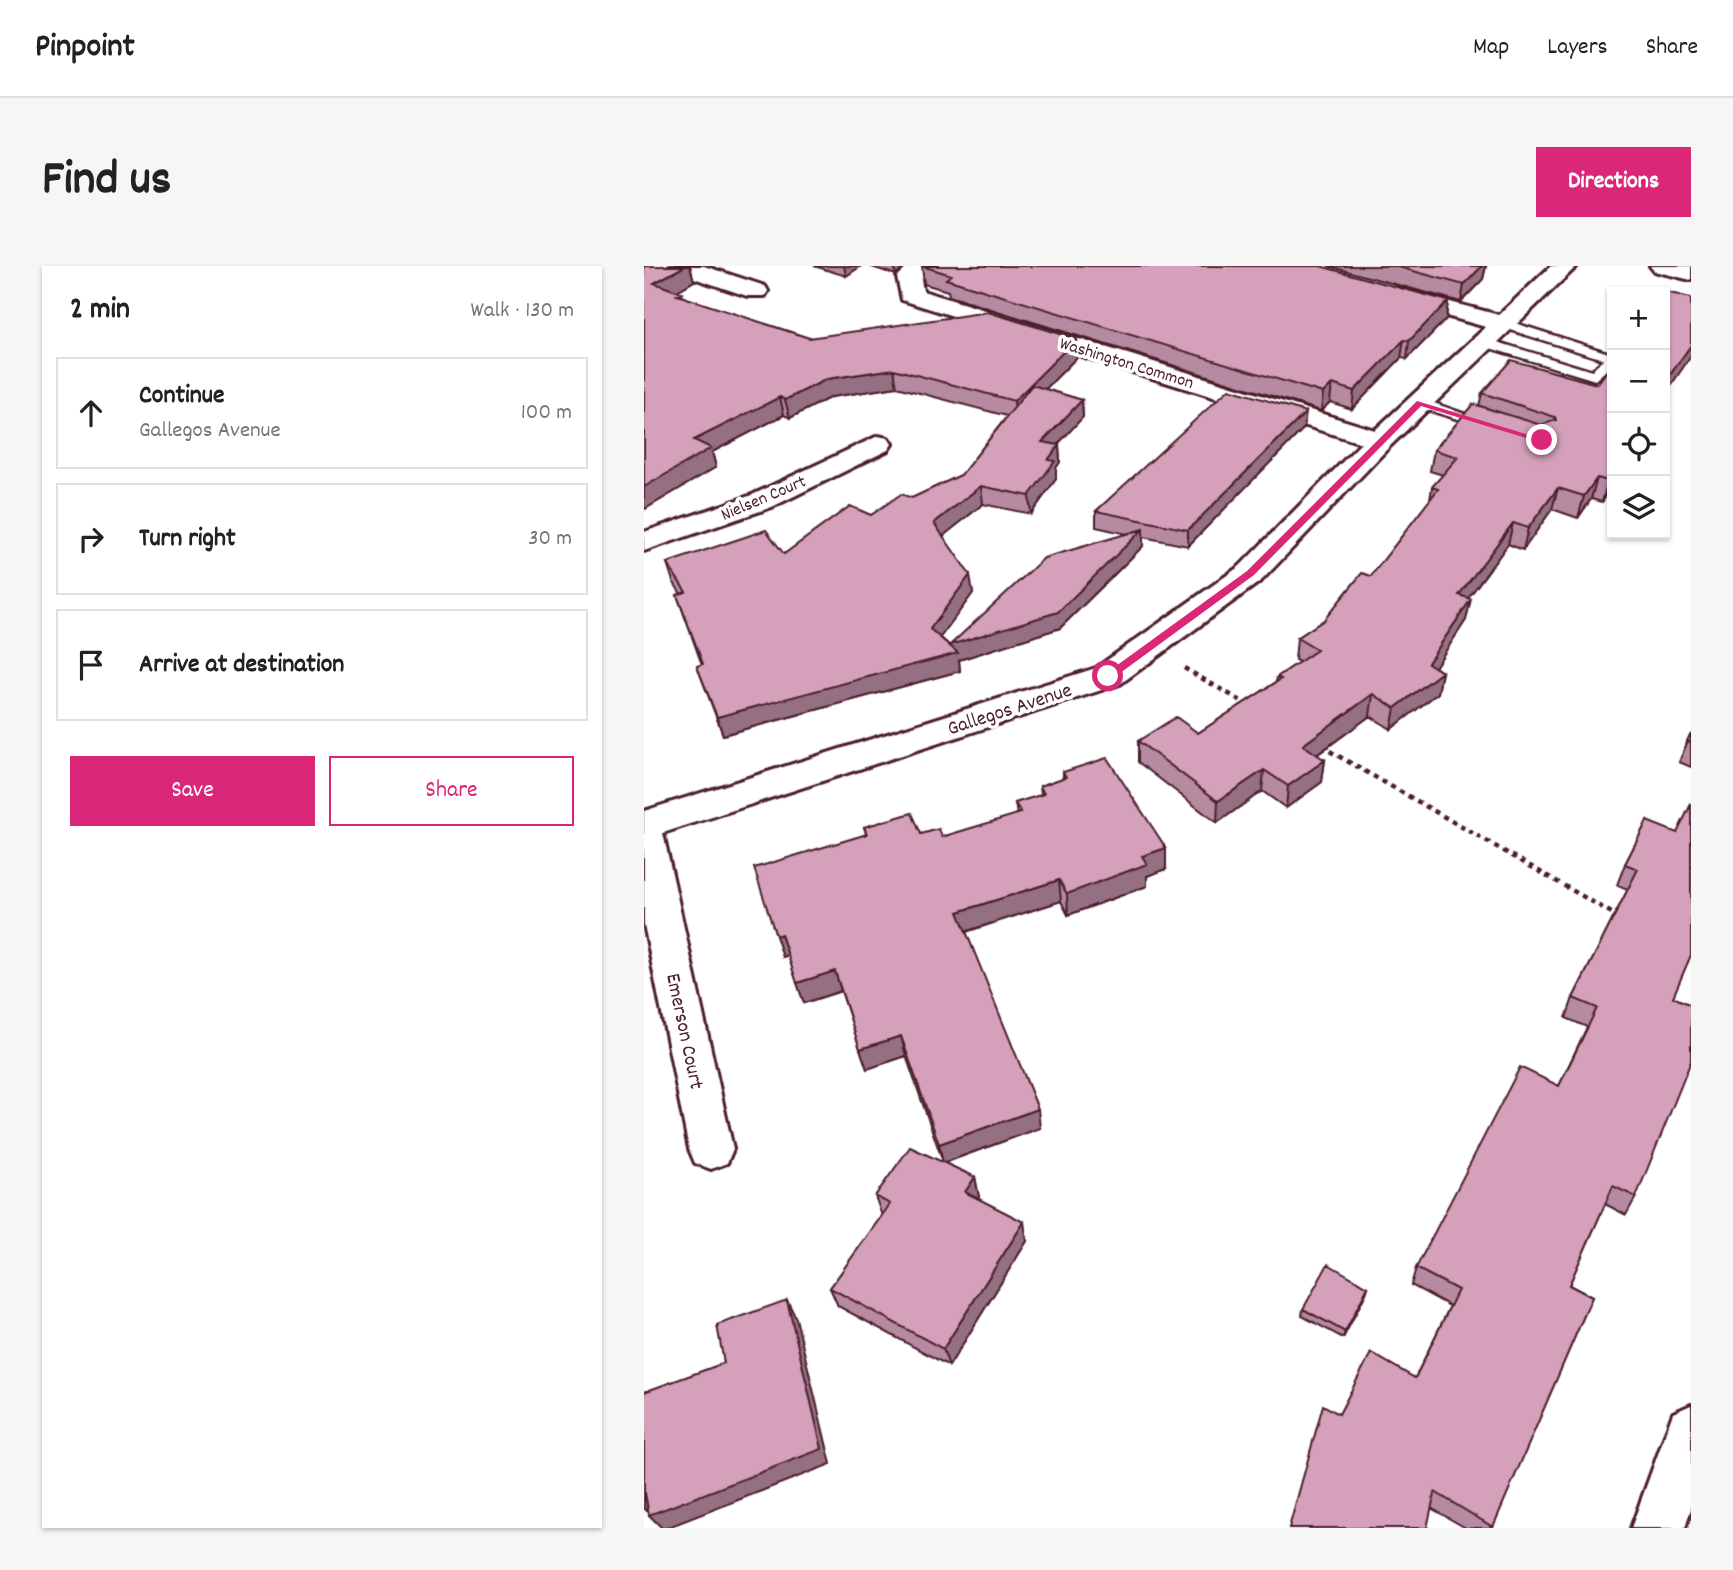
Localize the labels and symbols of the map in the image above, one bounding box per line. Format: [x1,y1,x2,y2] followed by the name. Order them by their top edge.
[1056,332,1196,397] street label: Washington Common
[1526,424,1557,455] route end
[718,470,811,528] street label: Nielsen Court
[1092,660,1123,691] route start
[944,677,1076,745] street label: Gallegos Avenue
[656,971,710,1093] street label: Emerson Court

